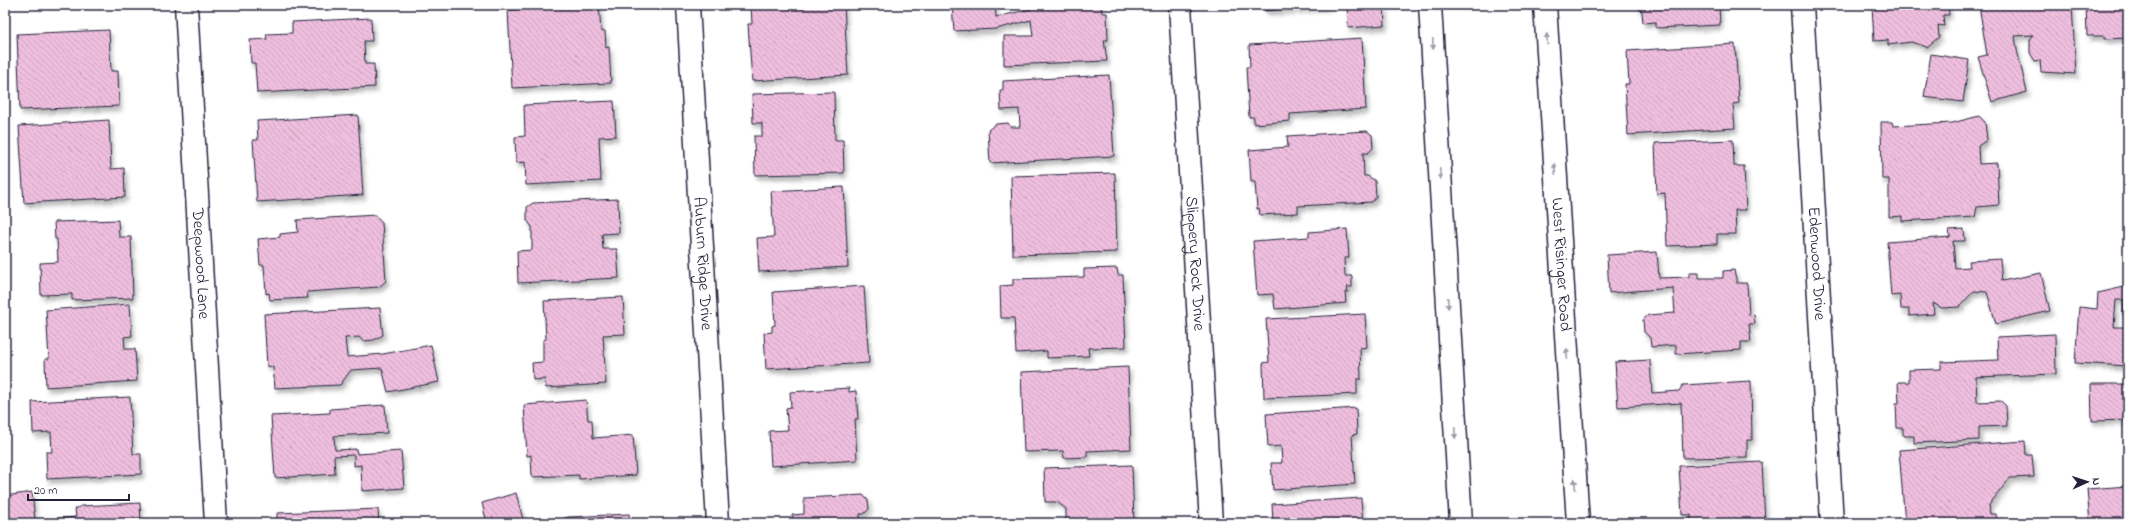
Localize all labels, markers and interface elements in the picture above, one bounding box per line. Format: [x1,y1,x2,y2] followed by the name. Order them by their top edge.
[1543,33,1550,45] one-way arrow
[1429,38,1436,50] one-way arrow
[1552,163,1559,175] one-way arrow
[1437,168,1444,180] one-way arrow
[1179,195,1212,332] street label: Slippery Rock Drive
[687,196,719,331] street label: Auburn Ridge Drive
[1545,197,1578,332] street label: West Risinger Road
[185,206,217,320] street label: Deepwood Lane
[1801,206,1833,322] street label: Edenwood Drive
[1444,297,1451,309] one-way arrow
[1564,348,1571,360] one-way arrow
[1452,427,1459,439] one-way arrow
[2067,462,2107,502] north arrow
[28,476,129,502] scale bar
[2088,477,2104,486] text: N
[1572,478,1579,490] one-way arrow
[34,482,57,500] text: 20 m

